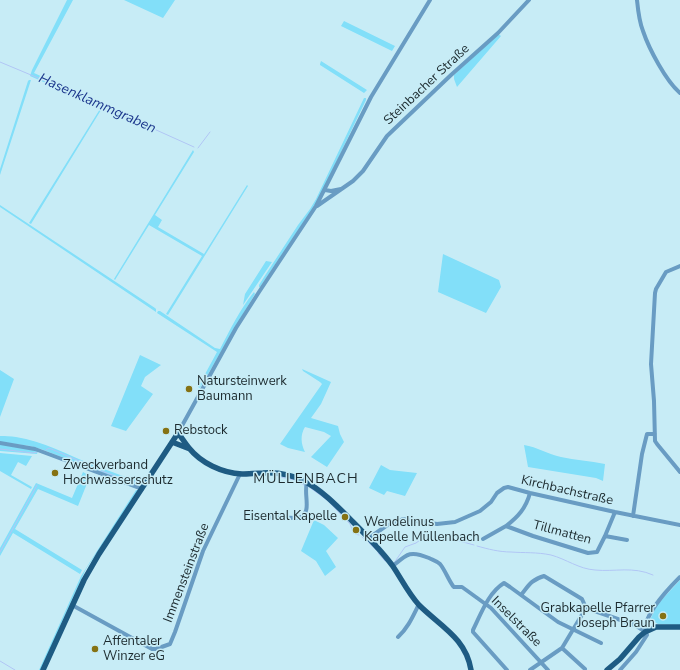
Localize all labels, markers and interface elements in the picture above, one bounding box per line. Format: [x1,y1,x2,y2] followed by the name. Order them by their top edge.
[381,41,473,129] street label: Steinbacher Straße
[36,71,158,137] water label: Hasenklammgraben
[197,374,287,405] place label: Natursteinwerk Baumann
[184,384,194,394] marker: Natursteinwerk Baumann
[174,423,227,439] place label: Rebstock
[161,426,171,436] marker: Rebstock
[63,458,173,489] place label: Zweckverband Hochwasserschutz
[50,468,60,478] marker: Zweckverband Hochwasserschutz
[253,472,359,488] district label: MÜLLENBACH
[519,473,615,509] street label: Kirchbachstraße
[243,509,337,525] place label: Eisental Kapelle
[340,512,350,522] marker: Eisental Kapelle
[364,515,480,546] place label: Wendelinus Kapelle Müllenbach
[531,518,593,548] street label: Tillmatten
[161,521,213,625] street label: Immensteinstraße
[351,525,361,535] marker: Wendelinus Kapelle Müllenbach
[488,594,544,650] street label: Inselstraße
[541,601,655,632] place label: Grabkapelle Pfarrer Joseph Braun
[658,611,668,621] marker: Grabkapelle Pfarrer Joseph Braun
[103,634,165,665] place label: Affentaler Winzer eG
[90,644,100,654] marker: Affentaler Winzer eG

